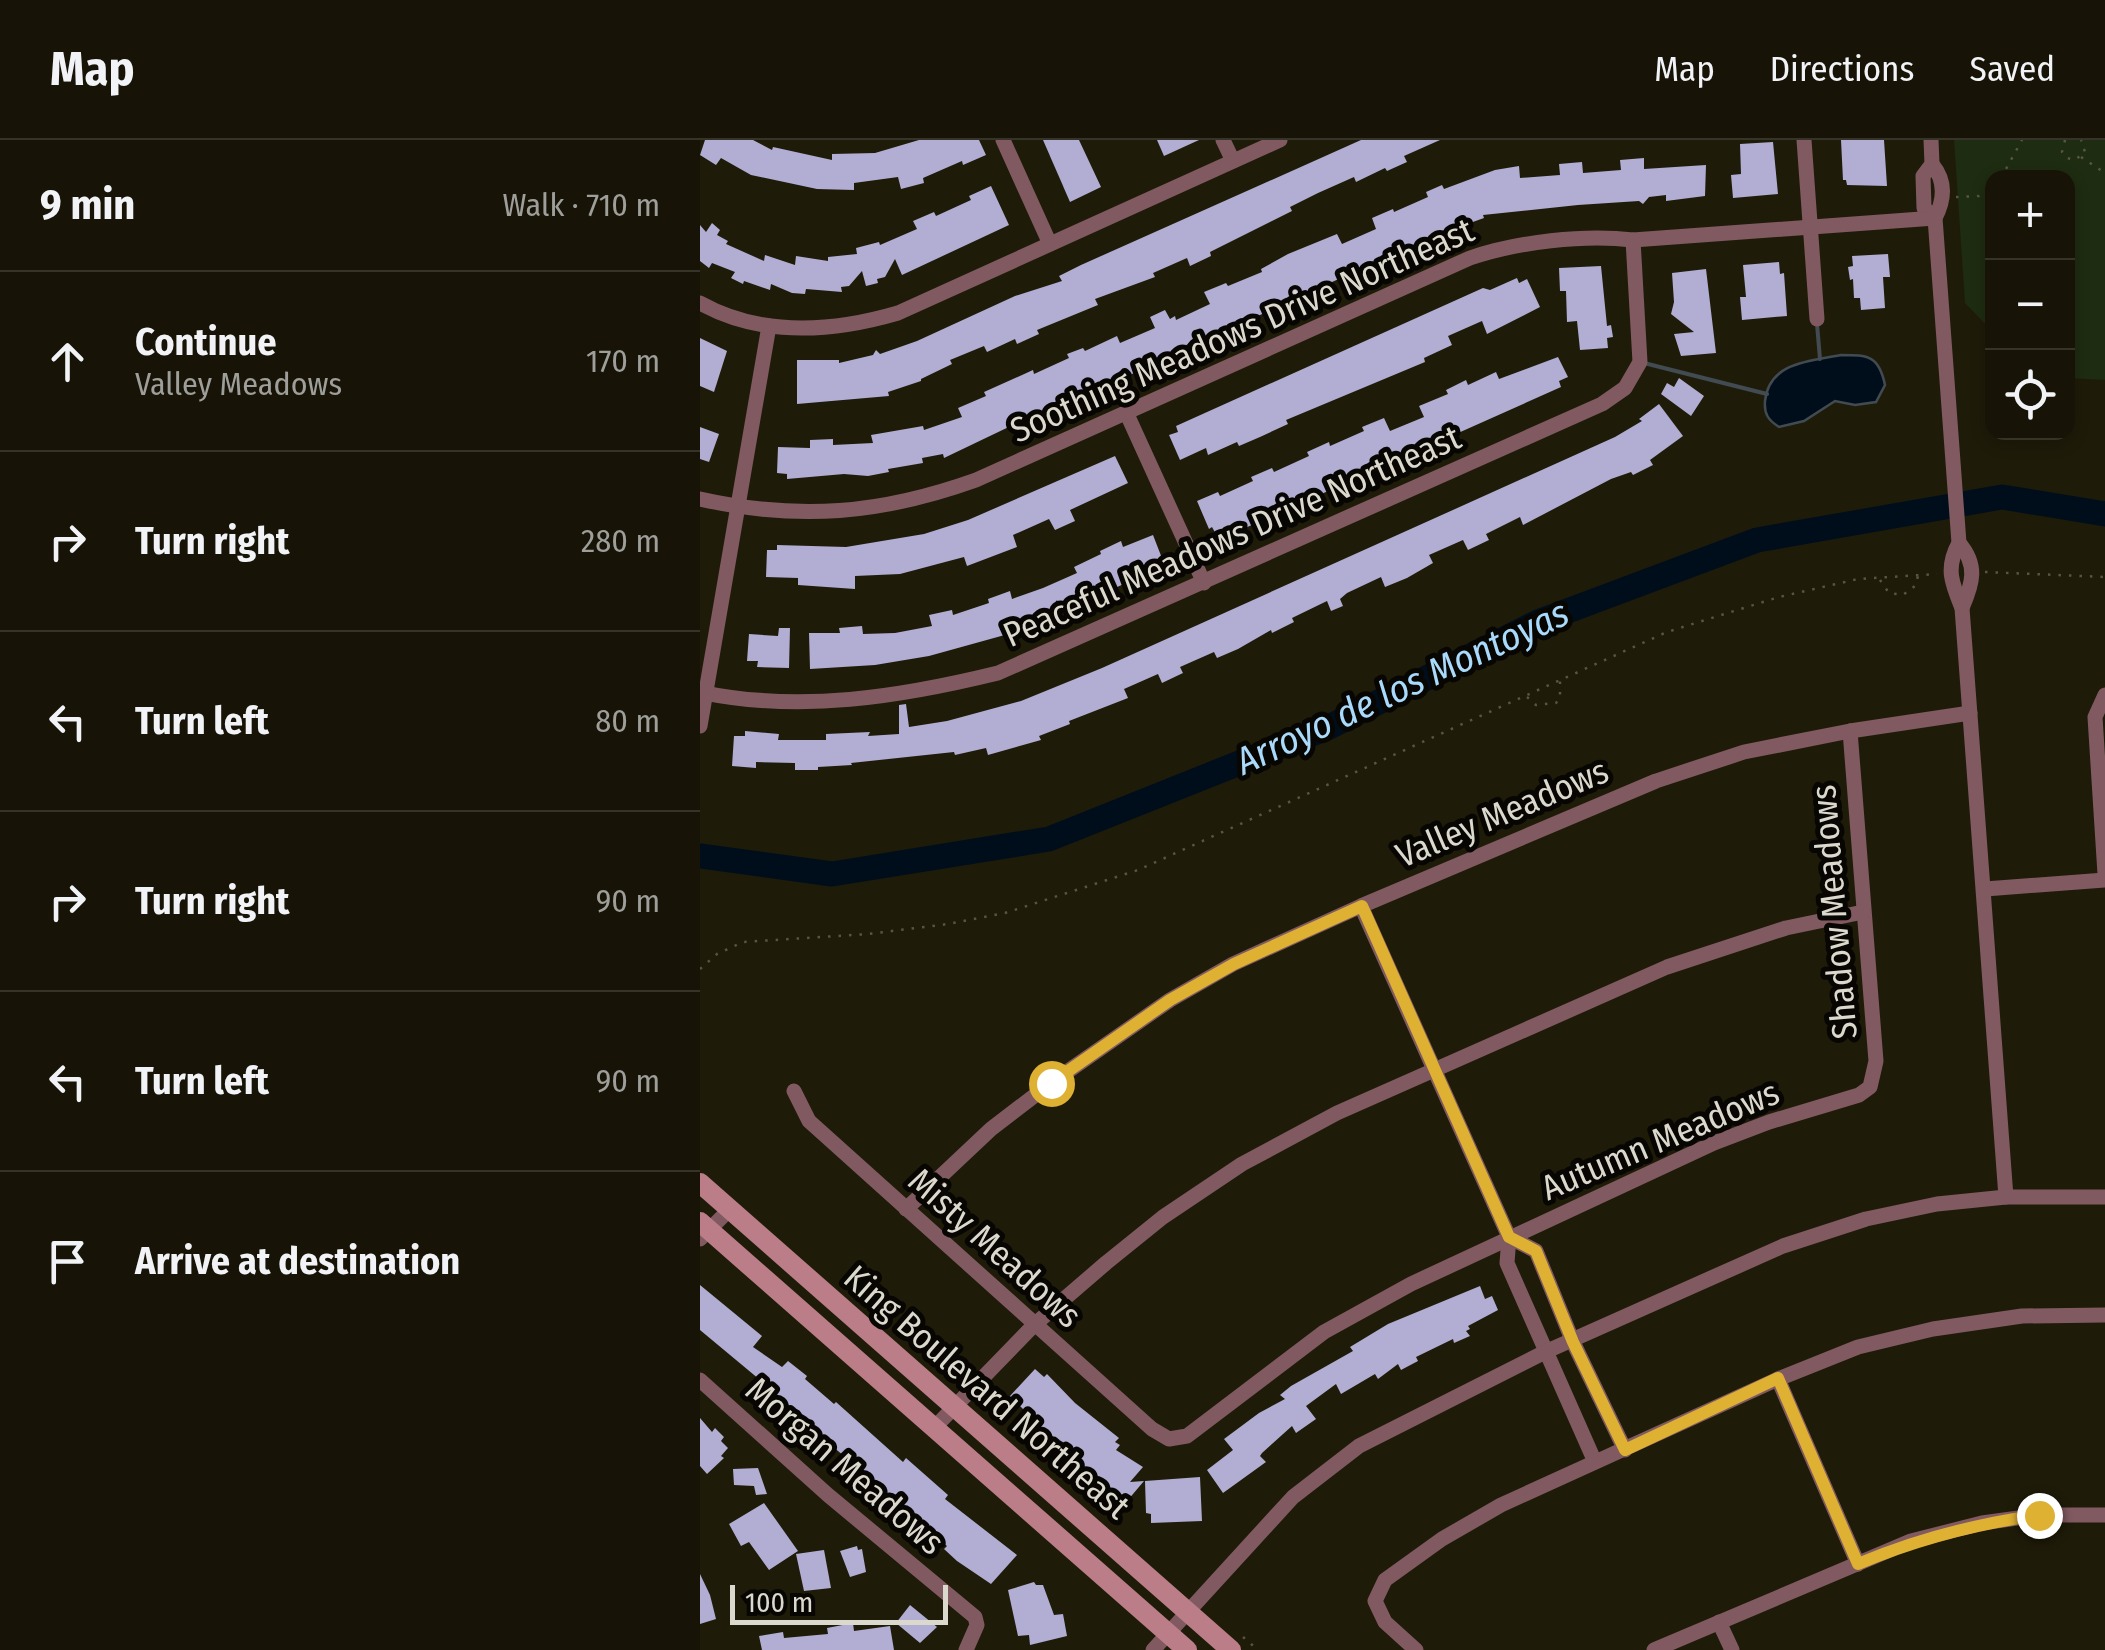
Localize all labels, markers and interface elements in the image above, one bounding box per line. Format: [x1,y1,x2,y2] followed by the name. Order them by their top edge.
[50,40,134,98] text: Map
[1654,48,1715,90] text: Map
[1770,48,1915,90] text: Directions
[1970,48,2055,90] text: Saved
[1985,170,2075,440] map controls
[1985,170,2075,260] button: +
[40,180,135,230] text: 9 min
[503,186,660,224] text: Walk · 710 m
[1004,208,1481,451] street label: Soothing Meadows Drive Northeast
[1985,260,2075,350] button: −
[135,319,276,365] text: Continue
[40,334,95,389] icon: ahead
[586,342,660,380] text: 170 m
[1985,350,2075,440] button: locate
[135,365,342,403] text: Valley Meadows
[997,416,1468,656] street label: Peaceful Meadows Drive Northeast
[40,514,95,569] icon: right
[135,518,289,564] text: Turn right
[581,522,660,560] text: 280 m
[1226,590,1576,785] water label: Arroyo de los Montoyas
[40,694,95,749] icon: left
[135,698,269,744] text: Turn left
[595,702,660,740] text: 80 m
[1390,749,1614,877] street label: Valley Meadows
[1802,783,1866,1041] street label: Shadow Meadows
[40,874,95,929] icon: right
[135,878,289,924] text: Turn right
[596,882,660,920] text: 90 m
[40,1054,95,1109] icon: left
[135,1058,269,1104] text: Turn left
[1029,1061,1075,1107] route start
[596,1062,660,1100] text: 90 m
[1535,1071,1785,1209] street label: Autumn Meadows
[900,1159,1090,1337] street label: Misty Meadows
[40,1234,95,1289] icon: arrive
[135,1238,460,1284] text: Arrive at destination
[835,1256,1139,1528] street label: King Boulevard Northeast
[737,1369,953,1563] street label: Morgan Meadows
[2017,1493,2063,1539] route end
[730,1580,948,1624] scale bar
[745,1586,813,1619] text: 100 m

